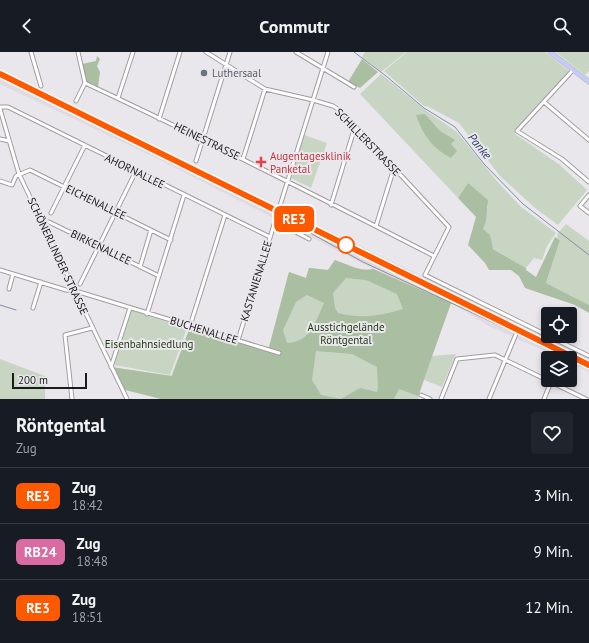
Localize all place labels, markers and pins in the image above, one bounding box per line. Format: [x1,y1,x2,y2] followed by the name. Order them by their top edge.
[212,66,262,80] place label: Luthersaal
[199,68,209,78] marker: Luthersaal
[270,149,352,176] place label: Augentagesklinik Panketal
[255,156,267,168] marker: Augentagesklinik Panketal
[337,236,355,254] unlabelled marker

